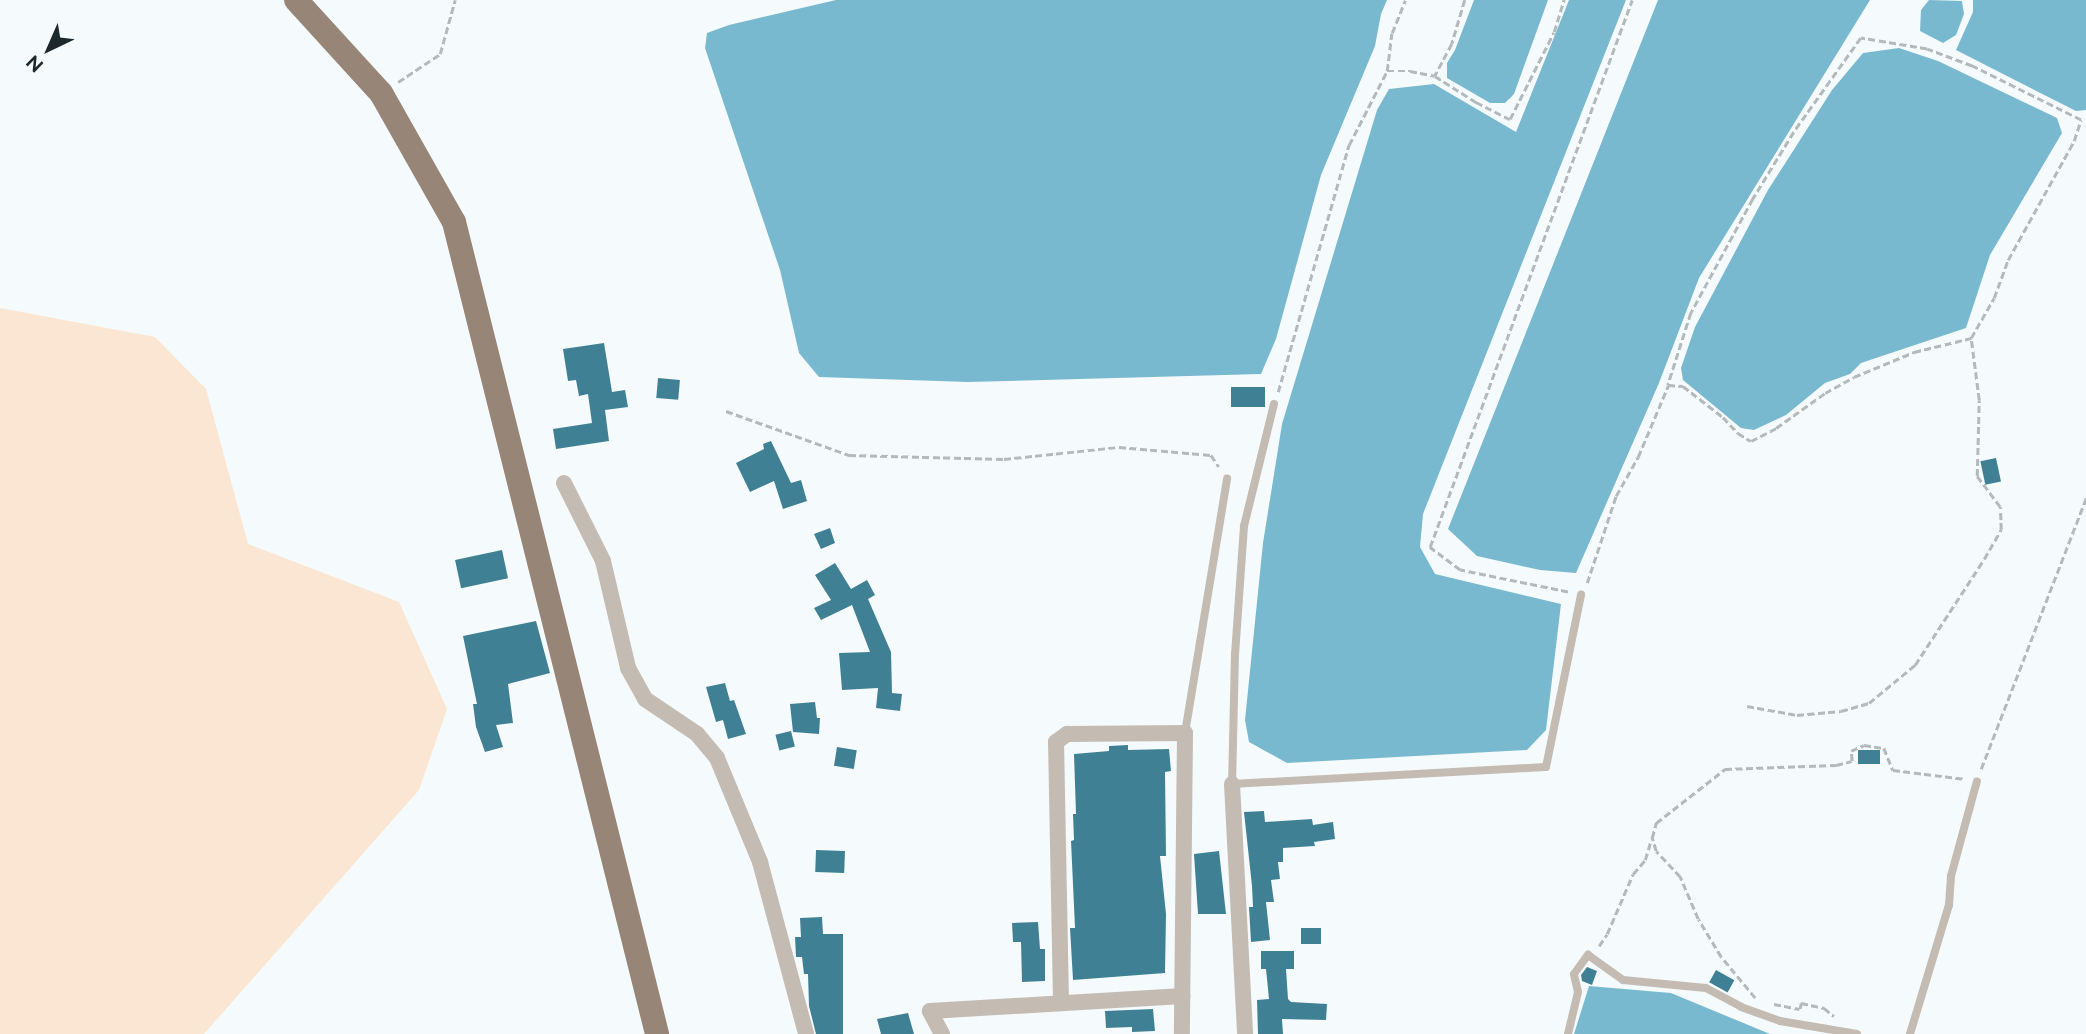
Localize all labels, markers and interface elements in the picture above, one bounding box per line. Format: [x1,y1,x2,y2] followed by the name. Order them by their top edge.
[14,14,84,84] north arrow
[22,51,47,77] text: N

